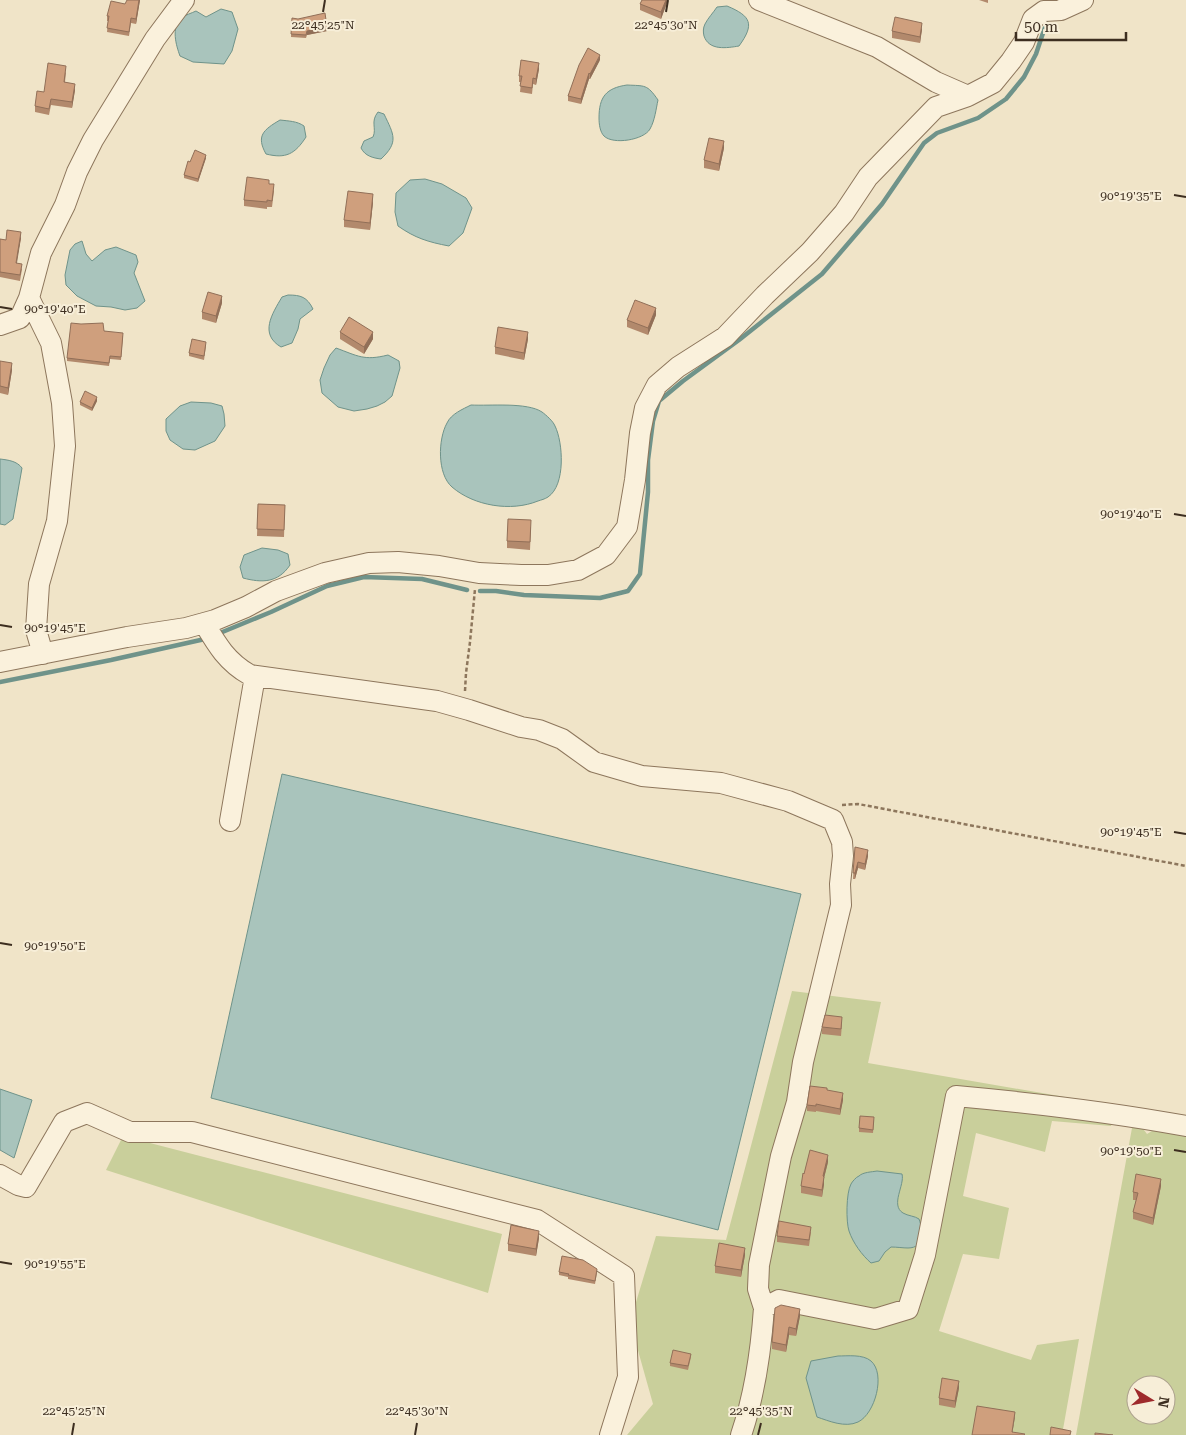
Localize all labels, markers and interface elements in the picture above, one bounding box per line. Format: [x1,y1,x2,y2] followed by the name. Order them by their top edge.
[1016,10,1126,42] scale bar
[291,18,355,32] text: 22°45'25"N
[634,18,698,32] text: 22°45'30"N
[1024,18,1059,36] text: 50 m
[1100,189,1162,203] text: 90°19'35"E
[24,302,86,316] text: 90°19'40"E
[1100,507,1162,521] text: 90°19'40"E
[24,621,86,635] text: 90°19'45"E
[1100,825,1162,839] text: 90°19'45"E
[24,939,86,953] text: 90°19'50"E
[1100,1144,1162,1158] text: 90°19'50"E
[24,1257,86,1271] text: 90°19'55"E
[1126,1375,1176,1425] north arrow
[1155,1396,1173,1409] text: N
[42,1404,106,1418] text: 22°45'25"N
[385,1404,449,1418] text: 22°45'30"N
[729,1404,793,1418] text: 22°45'35"N

